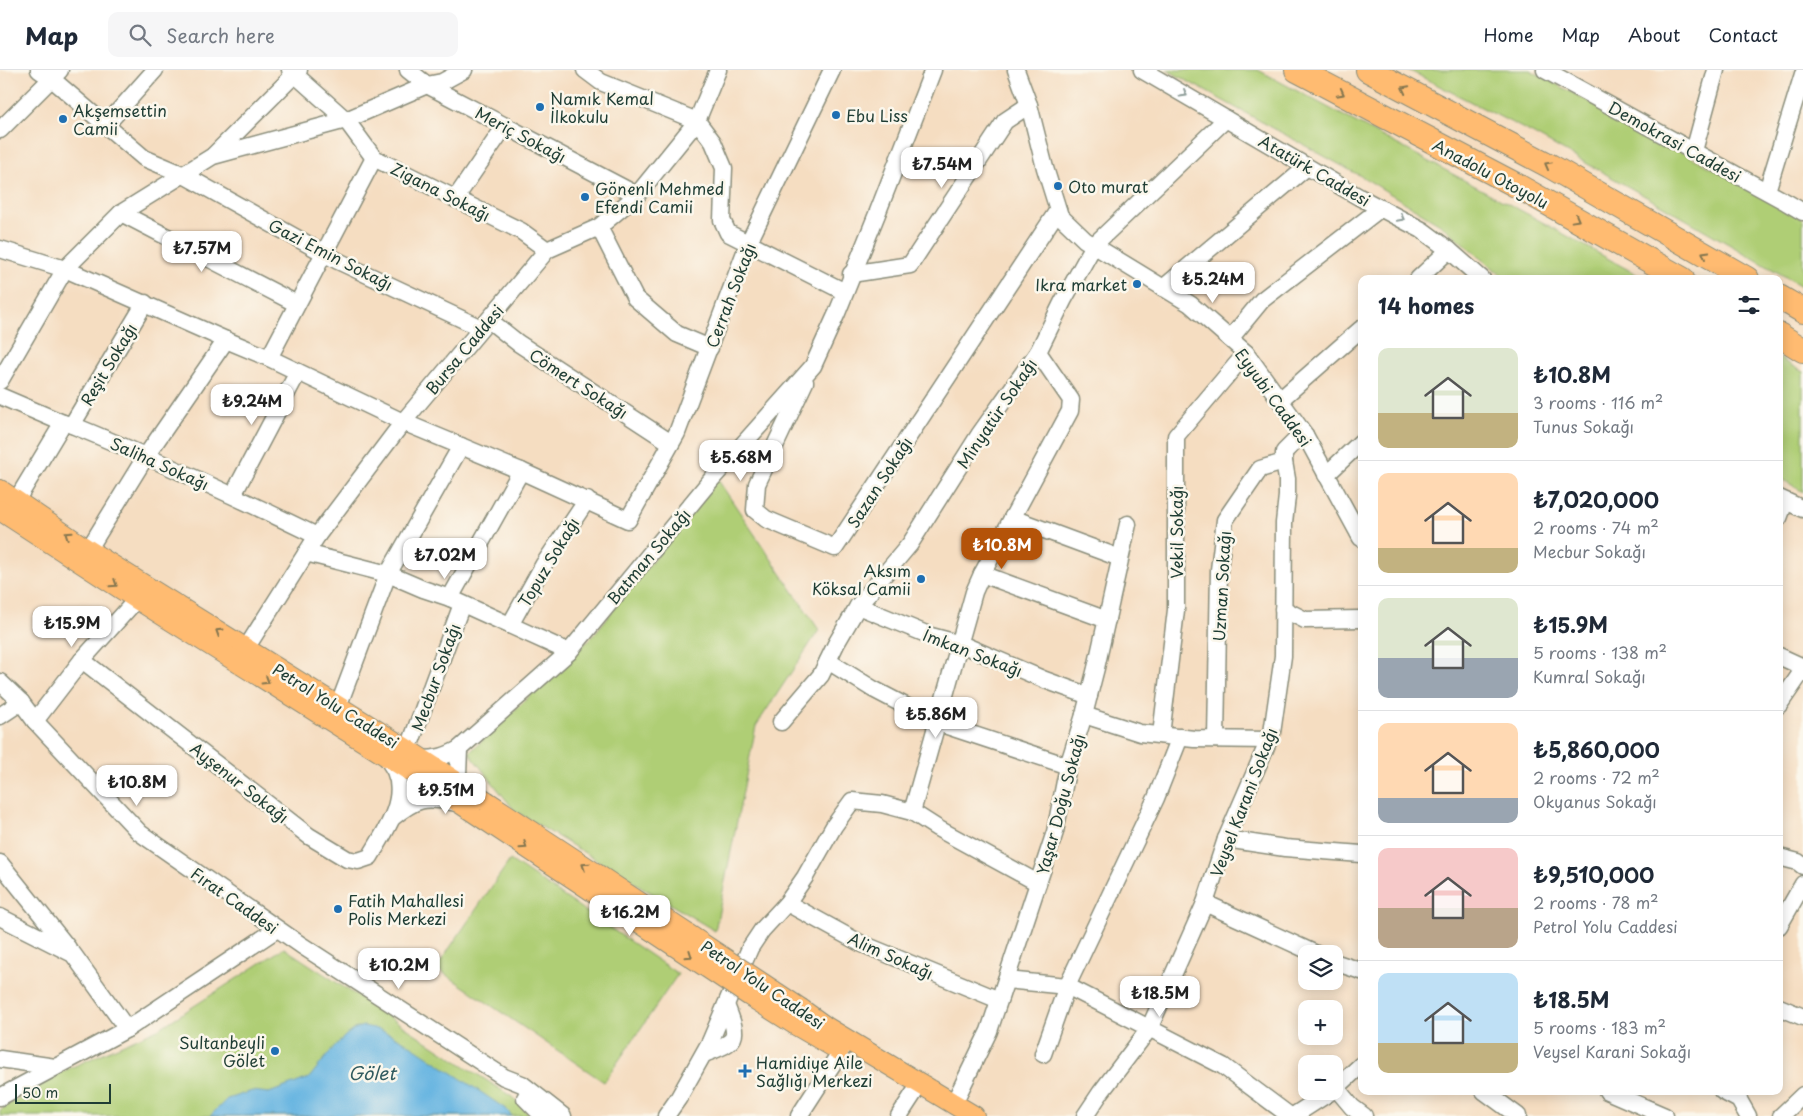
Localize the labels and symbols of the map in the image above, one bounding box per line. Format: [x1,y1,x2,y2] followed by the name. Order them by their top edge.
[1401,85,1410,95] one-way arrow
[550,86,654,128] place label: Namık Kemal İlkokulu
[1335,87,1344,97] one-way arrow
[1178,88,1187,98] one-way arrow
[1604,94,1746,188] street label: Demokrasi Caddesi
[73,98,167,140] place label: Akşemsettin Camii
[471,100,571,168] street label: Meriç Sokağı
[534,101,546,113] marker: Namık Kemal İlkokulu
[846,103,908,127] place label: Ebu Liss
[830,109,842,121] marker: Ebu Liss
[57,113,69,125] marker: Akşemsettin Camii
[1255,128,1375,212] street label: Atatürk Caddesi
[1429,132,1553,214] street label: Anadolu Otoyolu
[901,146,983,189] pin: ₺7.54M
[387,156,495,226] street label: Zigana Sokağı
[1545,162,1554,172] one-way arrow
[1068,174,1149,198] place label: Oto murat
[595,176,724,218] place label: Gönenli Mehmed Efendi Camii
[1052,180,1064,192] marker: Oto murat
[579,191,591,203] marker: Gönenli Mehmed Efendi Camii
[265,212,397,296] street label: Gazi Emin Sokağı
[1396,212,1405,222] one-way arrow
[1571,213,1580,223] one-way arrow
[161,230,243,273] pin: ₺7.57M
[699,239,761,351] street label: Cerrah Sokağı
[1701,251,1710,261] one-way arrow
[1172,262,1254,304] pin: ₺5.24M
[1035,272,1127,296] place label: Ikra market
[1131,278,1143,290] marker: Ikra market
[419,299,509,399] street label: Bursa Caddesi
[74,318,142,410] street label: Reşit Sokağı
[525,342,633,424] street label: Cömert Sokağı
[1230,343,1318,451] street label: Eyyubi Caddesi
[950,353,1042,473] street label: Minyatür Sokağı
[211,384,293,426] pin: ₺9.24M
[107,430,213,496] street label: Saliha Sokağı
[841,432,917,532] street label: Sazan Sokağı
[700,440,782,482] pin: ₺5.68M
[1164,485,1188,579] street label: Vekil Sokağı
[601,503,695,609] street label: Batman Sokağı
[512,512,584,612] street label: Topuz Sokağı
[961,528,1043,570] pin: ₺10.8M
[1206,530,1236,642] street label: Uzman Sokağı
[64,532,73,541] one-way arrow
[404,538,486,580] pin: ₺7.02M
[812,558,911,600] place label: Aksım Köksal Camii
[915,573,927,585] marker: Aksım Köksal Camii
[108,578,118,587] one-way arrow
[31,606,113,648] pin: ₺15.9M
[404,620,466,734] street label: Mecbur Sokağı
[920,622,1026,682] street label: İmkan Sokağı
[215,629,224,639] one-way arrow
[268,657,404,753] street label: Petrol Yolu Caddesi
[261,674,270,684] one-way arrow
[895,696,977,739] pin: ₺5.86M
[1203,724,1283,880] street label: Veysel Karani Sokağı
[1030,731,1090,877] street label: Yaşar Doğu Sokağı
[186,736,294,828] street label: Ayşenur Sokağı
[96,764,178,807] pin: ₺10.8M
[405,772,487,815] pin: ₺9.51M
[519,840,528,849] one-way arrow
[186,861,284,939] street label: Fırat Caddesi
[581,863,591,872] one-way arrow
[348,888,464,930] place label: Fatih Mahallesi Polis Merkezi
[589,894,671,937] pin: ₺16.2M
[332,903,344,915] marker: Fatih Mahallesi Polis Merkezi
[844,925,938,985] street label: Alim Sokağı
[696,934,830,1034] street label: Petrol Yolu Caddesi
[358,948,440,990] pin: ₺10.2M
[683,949,692,958] one-way arrow
[1119,976,1201,1018] pin: ₺18.5M
[179,1030,265,1072] place label: Sultanbeyli Gölet
[269,1045,281,1057] marker: Sultanbeyli Gölet
[756,1050,873,1092] place label: Hamidiye Aile Sağlığı Merkezi
[348,1059,398,1086] water label: Gölet
[738,1064,752,1078] marker: Hamidiye Aile Sağlığı Merkezi
[15,1081,111,1104] scale bar

